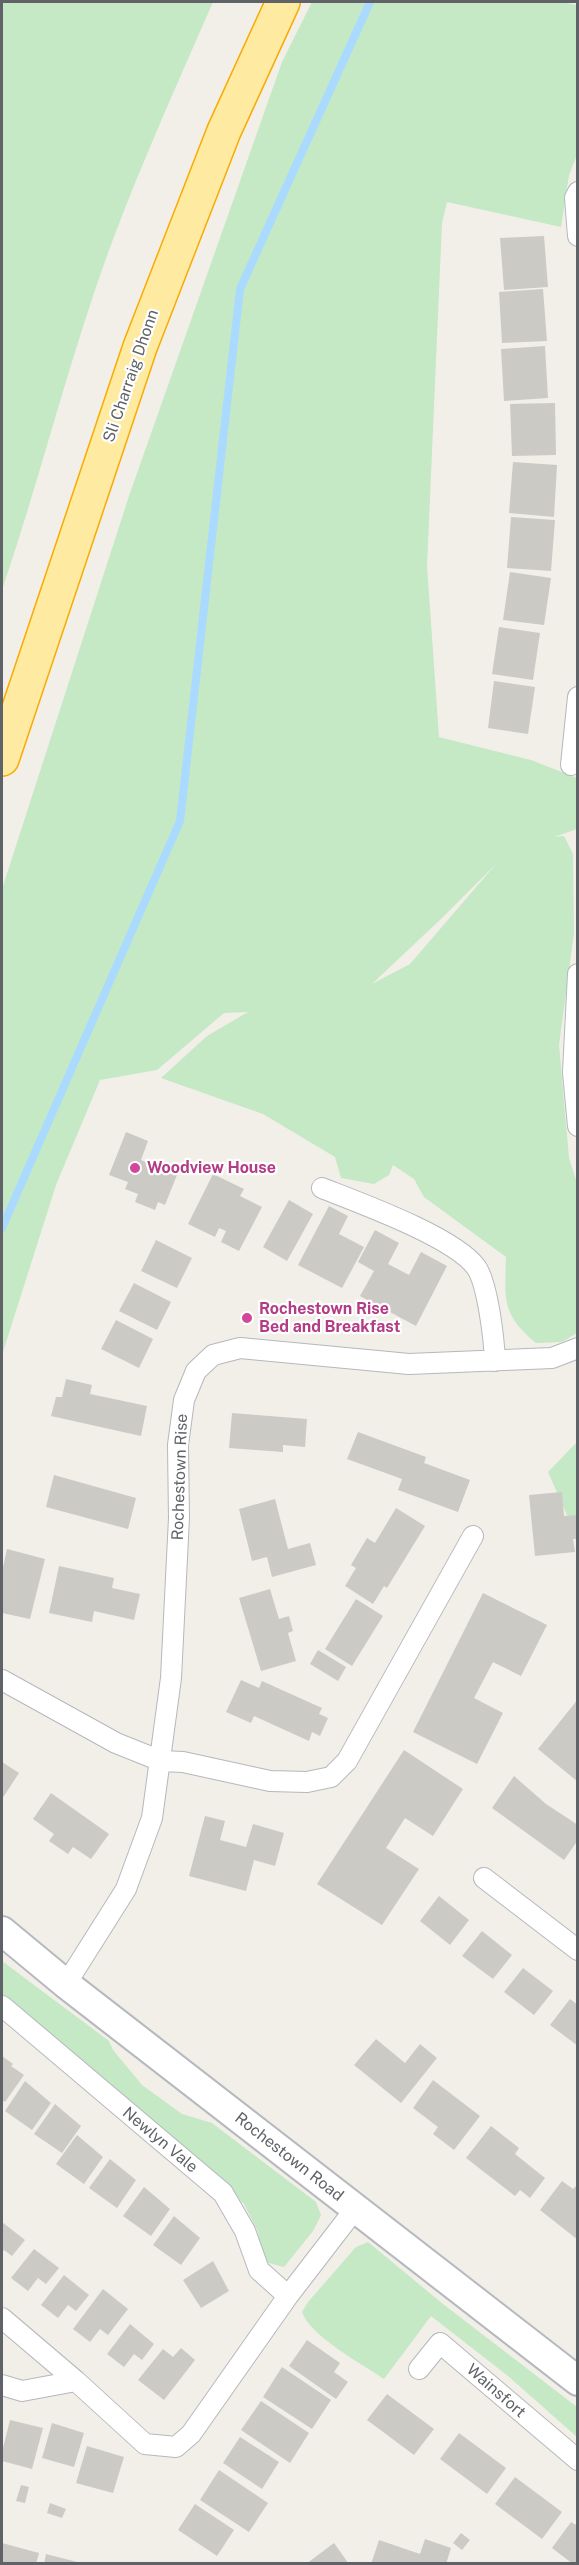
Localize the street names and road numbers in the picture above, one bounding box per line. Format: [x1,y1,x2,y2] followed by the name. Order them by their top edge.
[99,307,163,445] street label: Sli Charraig Dhonn
[168,1413,192,1541] street label: Rochestown Rise
[119,2103,201,2177] street label: Newlyn Vale
[231,2109,347,2205] street label: Rochestown Road
[462,2360,530,2422] street label: Wainsfort

